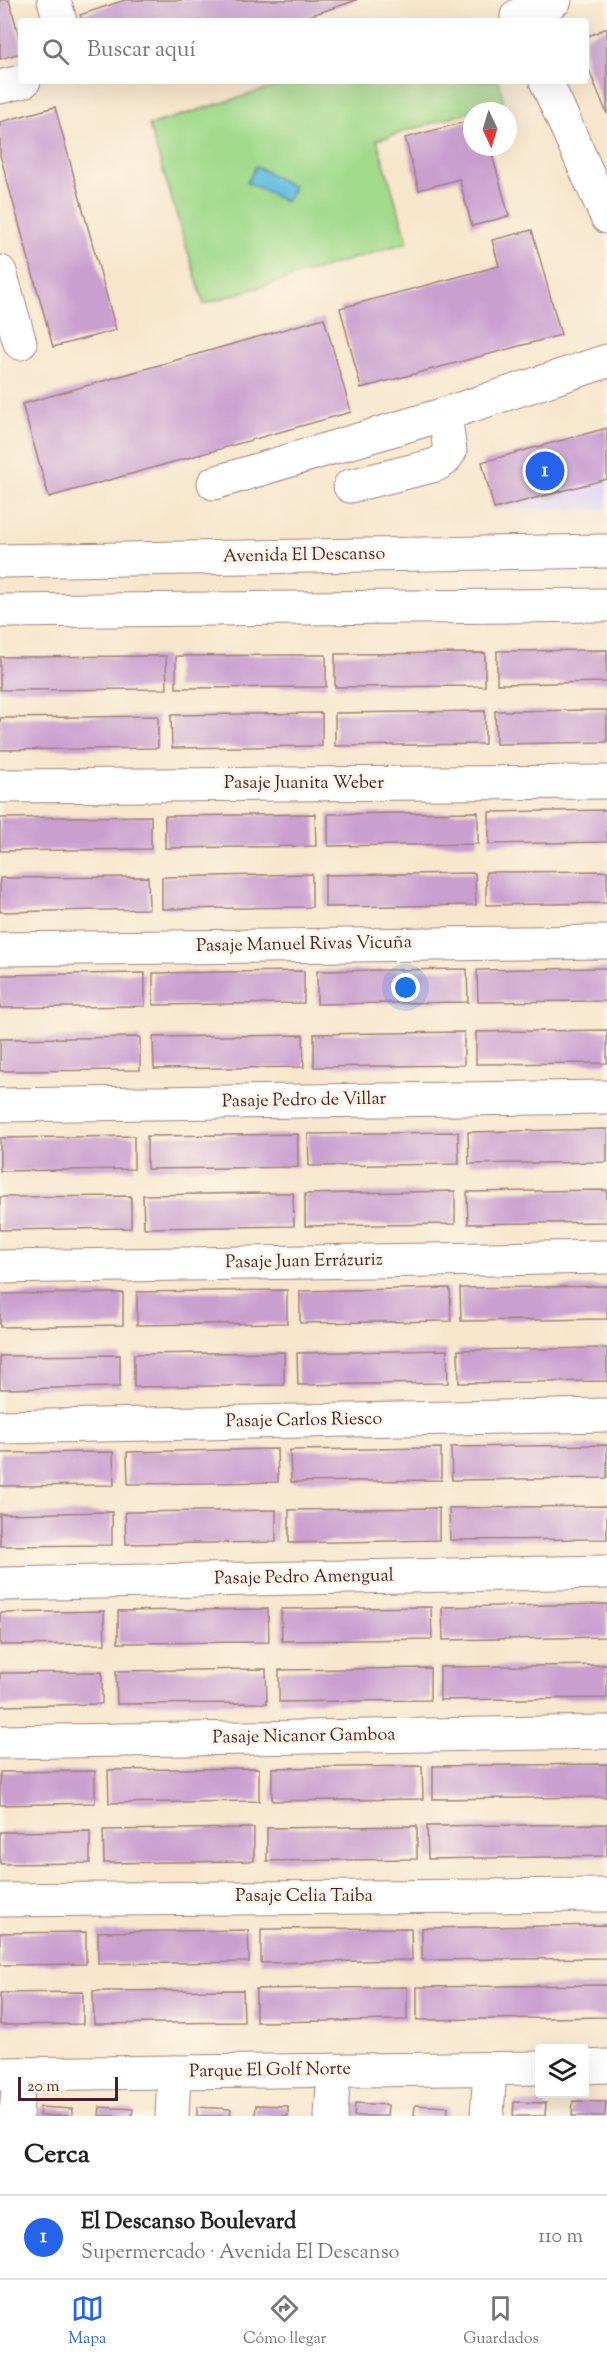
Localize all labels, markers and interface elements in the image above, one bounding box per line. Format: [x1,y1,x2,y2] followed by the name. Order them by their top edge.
[18,18,589,84] search box
[39,35,72,68] icon: search
[87,35,196,67] text: Buscar aquí
[463,102,517,156] north arrow
[526,448,564,494] pin: 1
[223,542,386,570] street label: Avenida El Descanso
[224,771,384,797] street label: Pasaje Juanita Weber
[196,930,412,960] street label: Pasaje Manuel Rivas Vicuña
[391,973,420,1002] your location
[222,1087,387,1115] street label: Pasaje Pedro de Villar
[225,1248,383,1276] street label: Pasaje Juan Errázuriz
[226,1407,383,1435] street label: Pasaje Carlos Riesco
[214,1563,394,1593] street label: Pasaje Pedro Amengual
[212,1722,396,1752] street label: Pasaje Nicanor Gamboa
[235,1884,373,1910] street label: Pasaje Celia Taiba
[535,2044,589,2098] map controls
[535,2044,589,2098] button: layers
[189,2057,351,2085] street label: Parque El Golf Norte
[18,2074,118,2102] scale bar
[27,2076,60,2099] text: 20 m
[24,2137,90,2174] text: Cerca
[81,2207,296,2239] text: El Descanso Boulevard
[40,2223,47,2252] text: 1
[538,2223,583,2252] text: 110 m
[81,2239,399,2268] text: Supermercado · Avenida El Descanso
[68,2292,106,2351] tab: Mapa
[243,2292,327,2351] tab: Cómo llegar
[463,2292,539,2351] tab: Guardados

